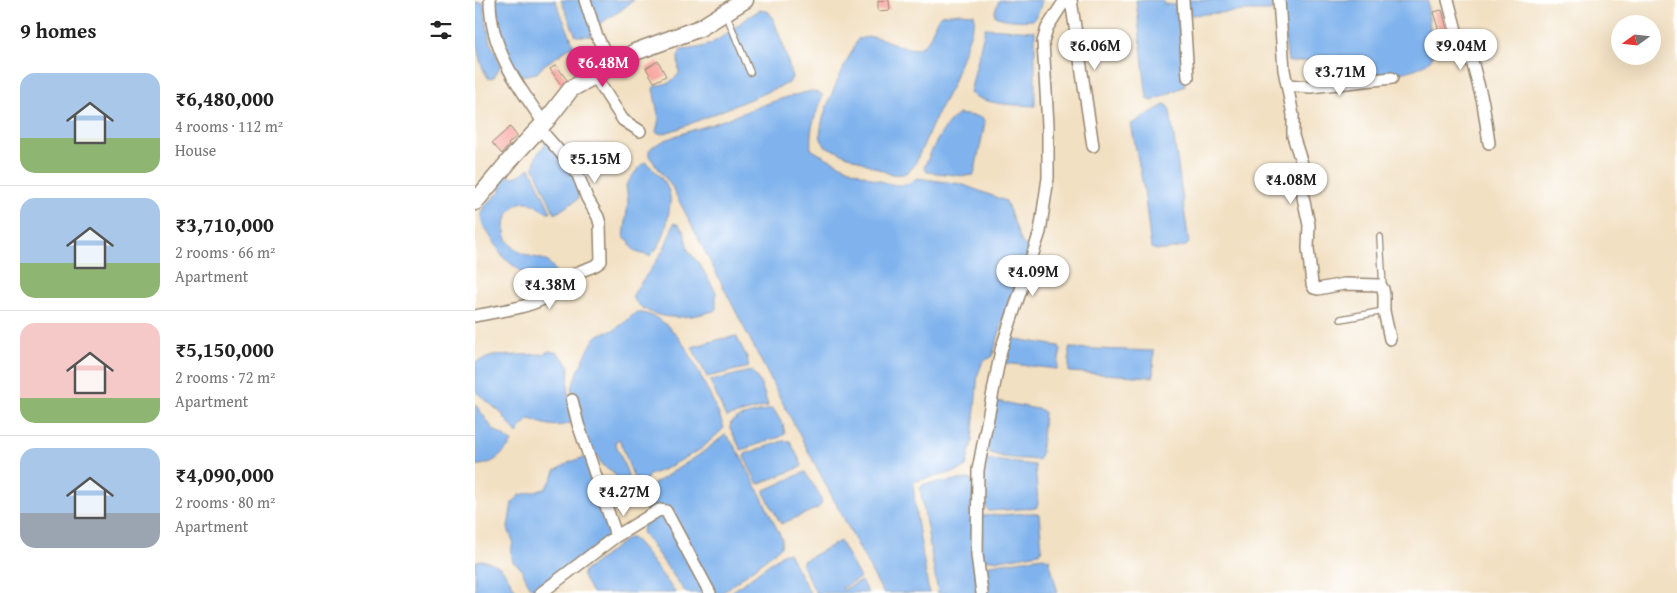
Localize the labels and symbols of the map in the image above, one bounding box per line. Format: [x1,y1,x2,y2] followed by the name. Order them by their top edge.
[1611,15,1661,65] north arrow
[1054,28,1136,71] pin: ₹6.06M
[1420,28,1502,71] pin: ₹9.04M
[562,46,644,88] pin: ₹6.48M
[1299,54,1381,97] pin: ₹3.71M
[554,142,636,184] pin: ₹5.15M
[1250,162,1332,205] pin: ₹4.08M
[992,254,1074,297] pin: ₹4.09M
[509,268,591,310] pin: ₹4.38M
[583,474,665,517] pin: ₹4.27M

